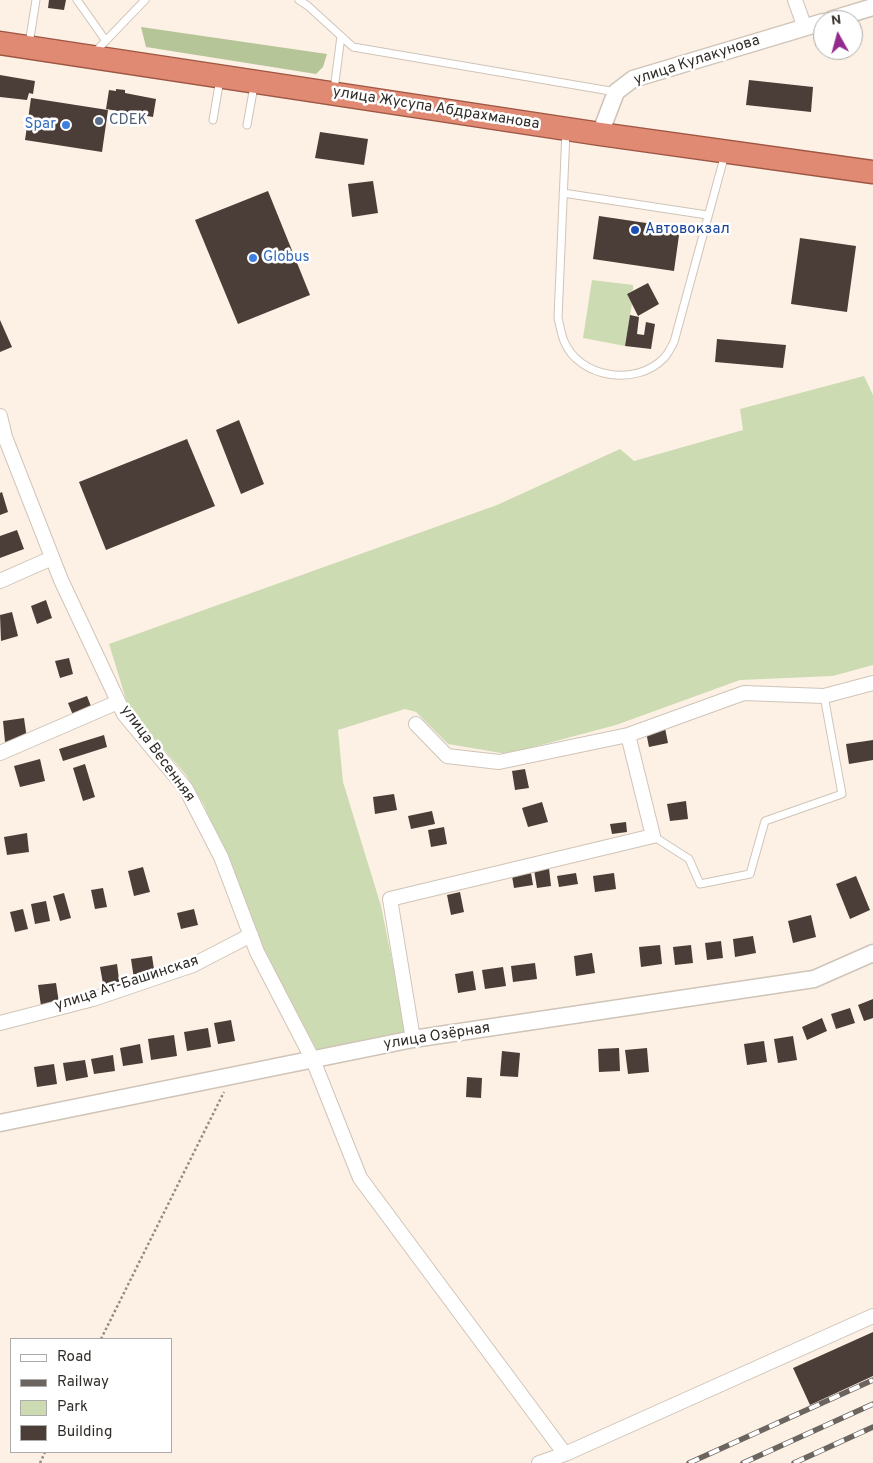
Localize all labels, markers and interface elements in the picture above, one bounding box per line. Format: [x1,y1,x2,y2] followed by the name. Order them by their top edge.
[813,10,863,60] north arrow
[830,12,842,30] text: N
[632,32,762,90] street label: улица Кулакунова
[331,84,541,134] street label: улица Жусупа Абдрахманова
[109,112,148,130] place label: CDEK
[93,115,105,127] marker: CDEK
[24,116,56,134] place label: Spar
[60,119,72,131] marker: Spar
[645,221,730,239] place label: Автовокзал
[629,224,641,236] marker: Автовокзал
[263,249,310,267] place label: Globus
[247,252,259,264] marker: Globus
[116,702,198,806] street label: улица Весенняя
[53,952,201,1016] street label: улица Ат-Башинская
[382,1020,492,1054] street label: улица Озёрная
[10,1338,172,1453] legend
[57,1348,92,1367] text: Road
[57,1373,109,1392] text: Railway
[57,1398,88,1417] text: Park
[57,1423,112,1442] text: Building

